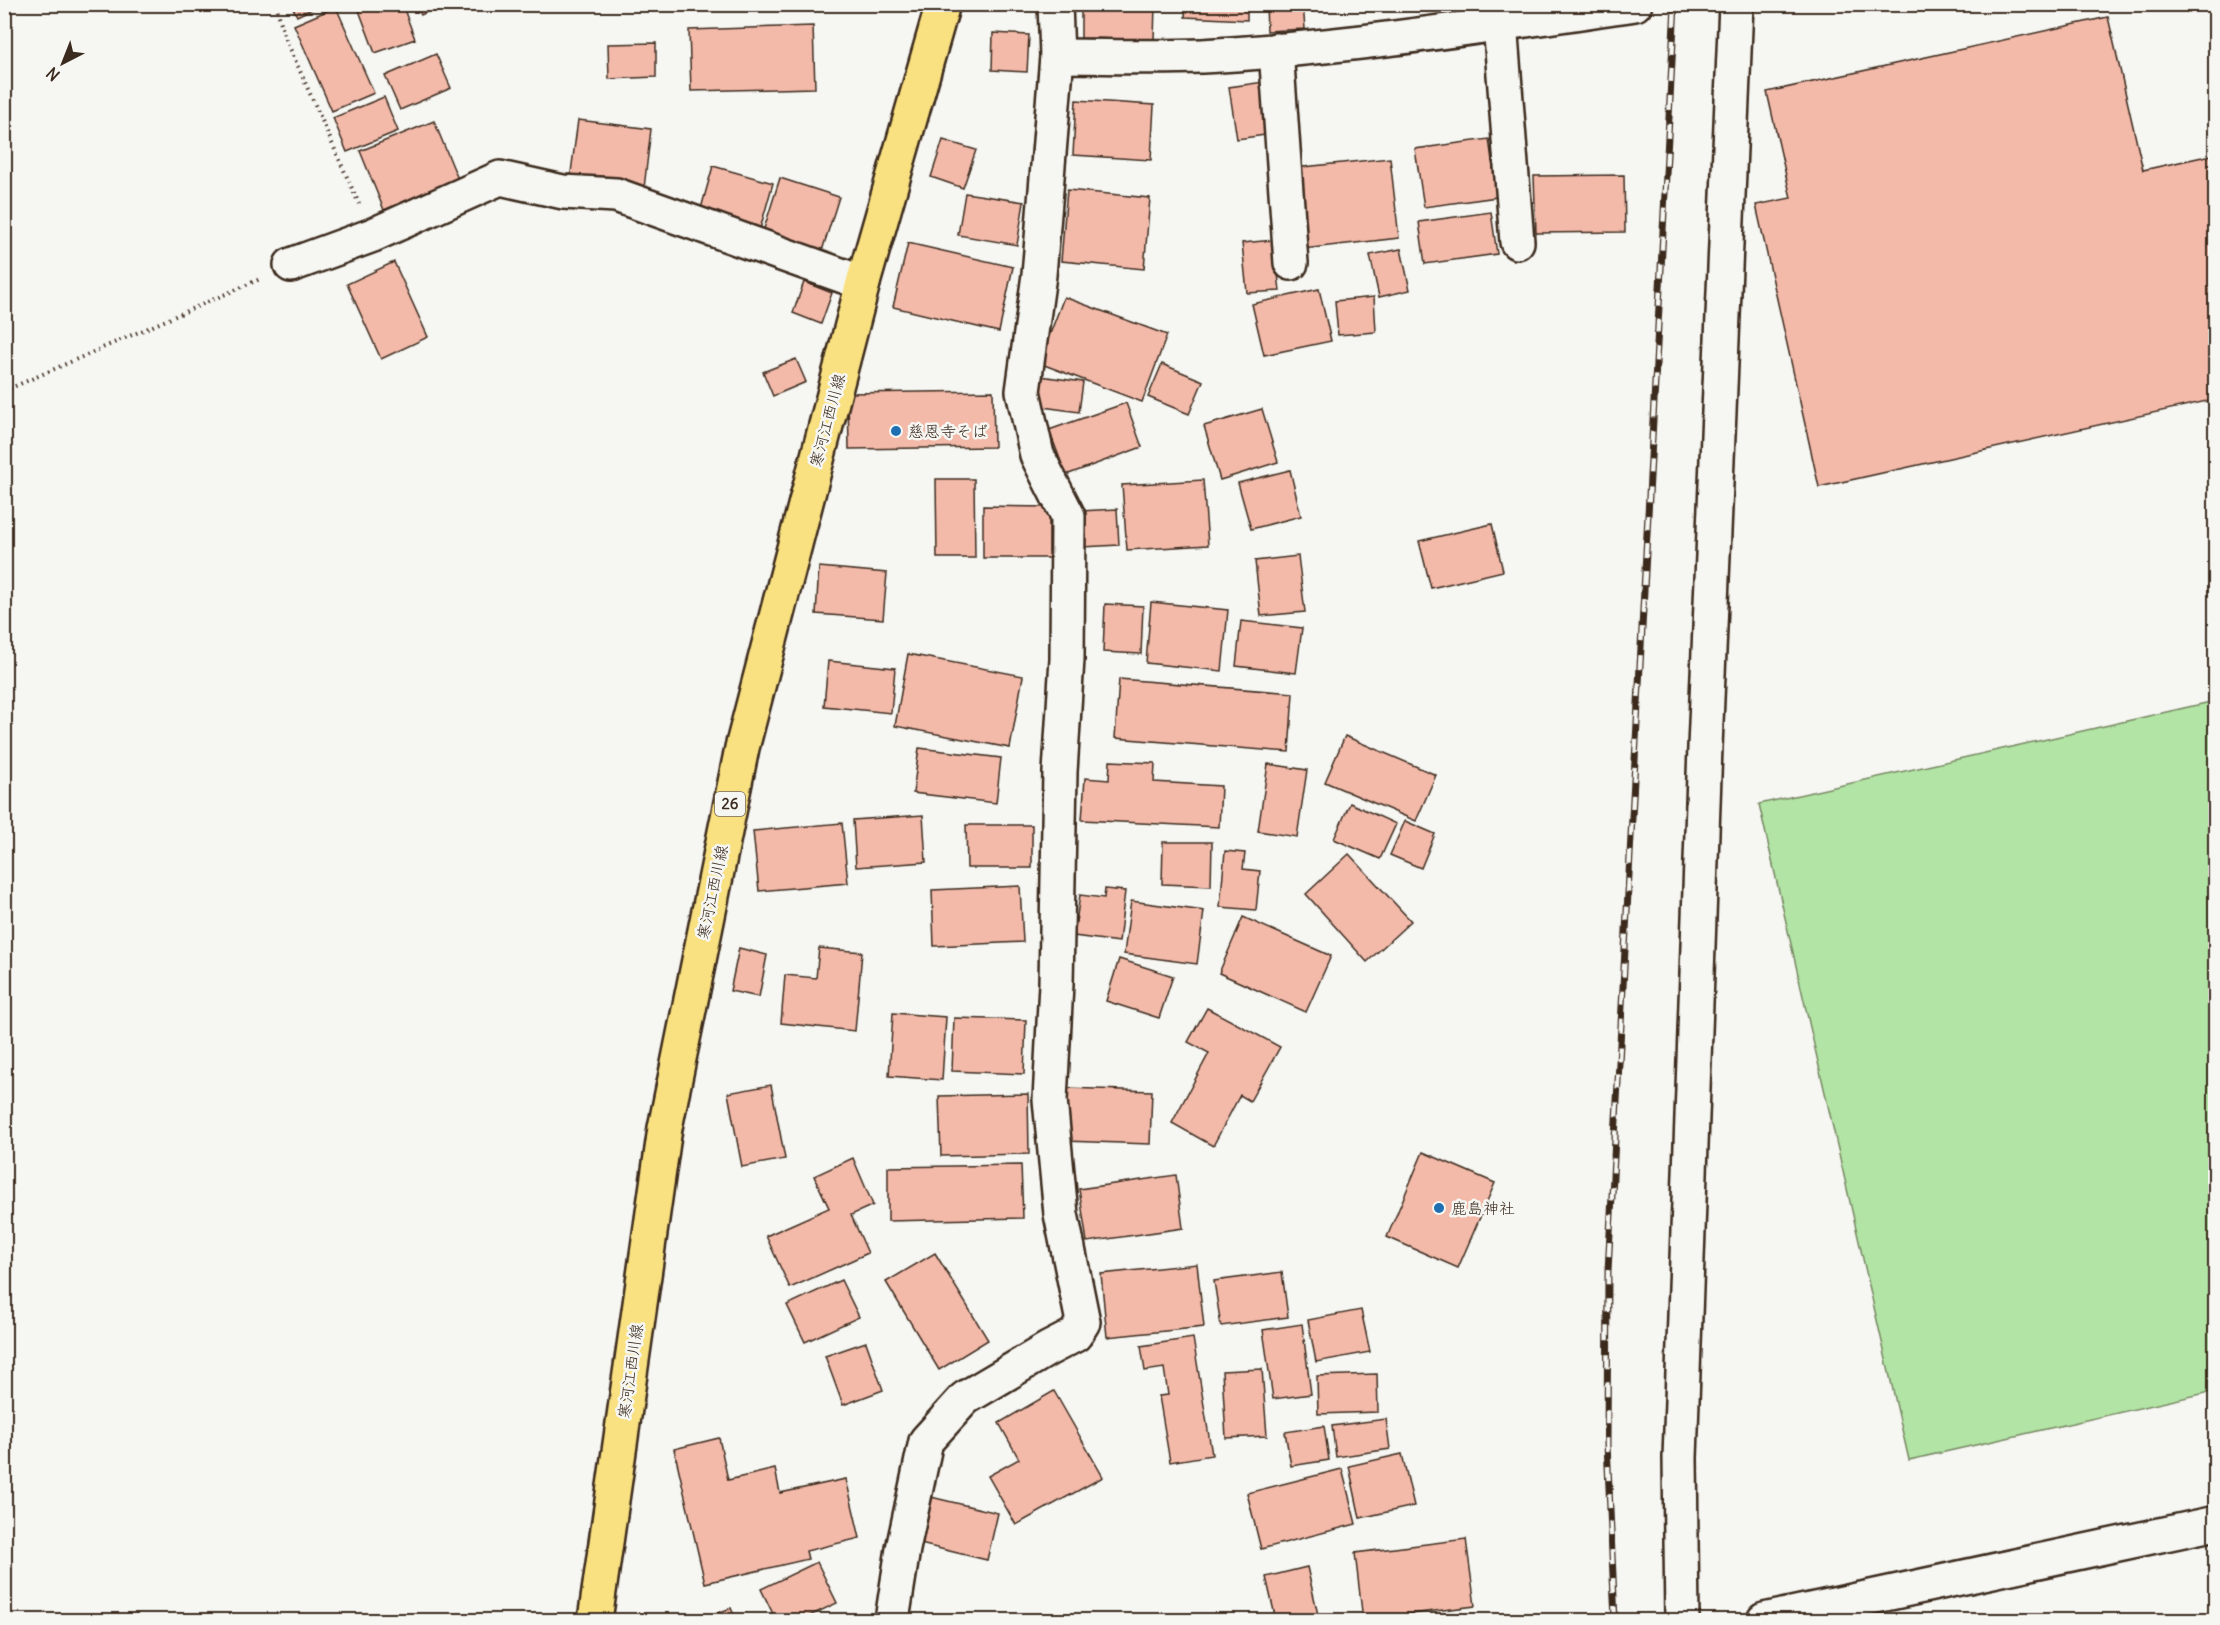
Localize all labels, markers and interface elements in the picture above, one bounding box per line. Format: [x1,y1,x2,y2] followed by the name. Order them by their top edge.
[33,33,93,93] north arrow
[42,63,64,85] text: N
[805,371,849,469] street label: 寒河江西川線
[908,421,988,441] place label: 慈恩寺そば
[889,424,903,438] marker: 慈恩寺そば
[715,792,745,816] road number: 26
[692,843,732,941] street label: 寒河江西川線
[1451,1198,1515,1218] place label: 鹿島神社
[1432,1201,1446,1215] marker: 鹿島神社
[613,1322,647,1420] street label: 寒河江西川線

